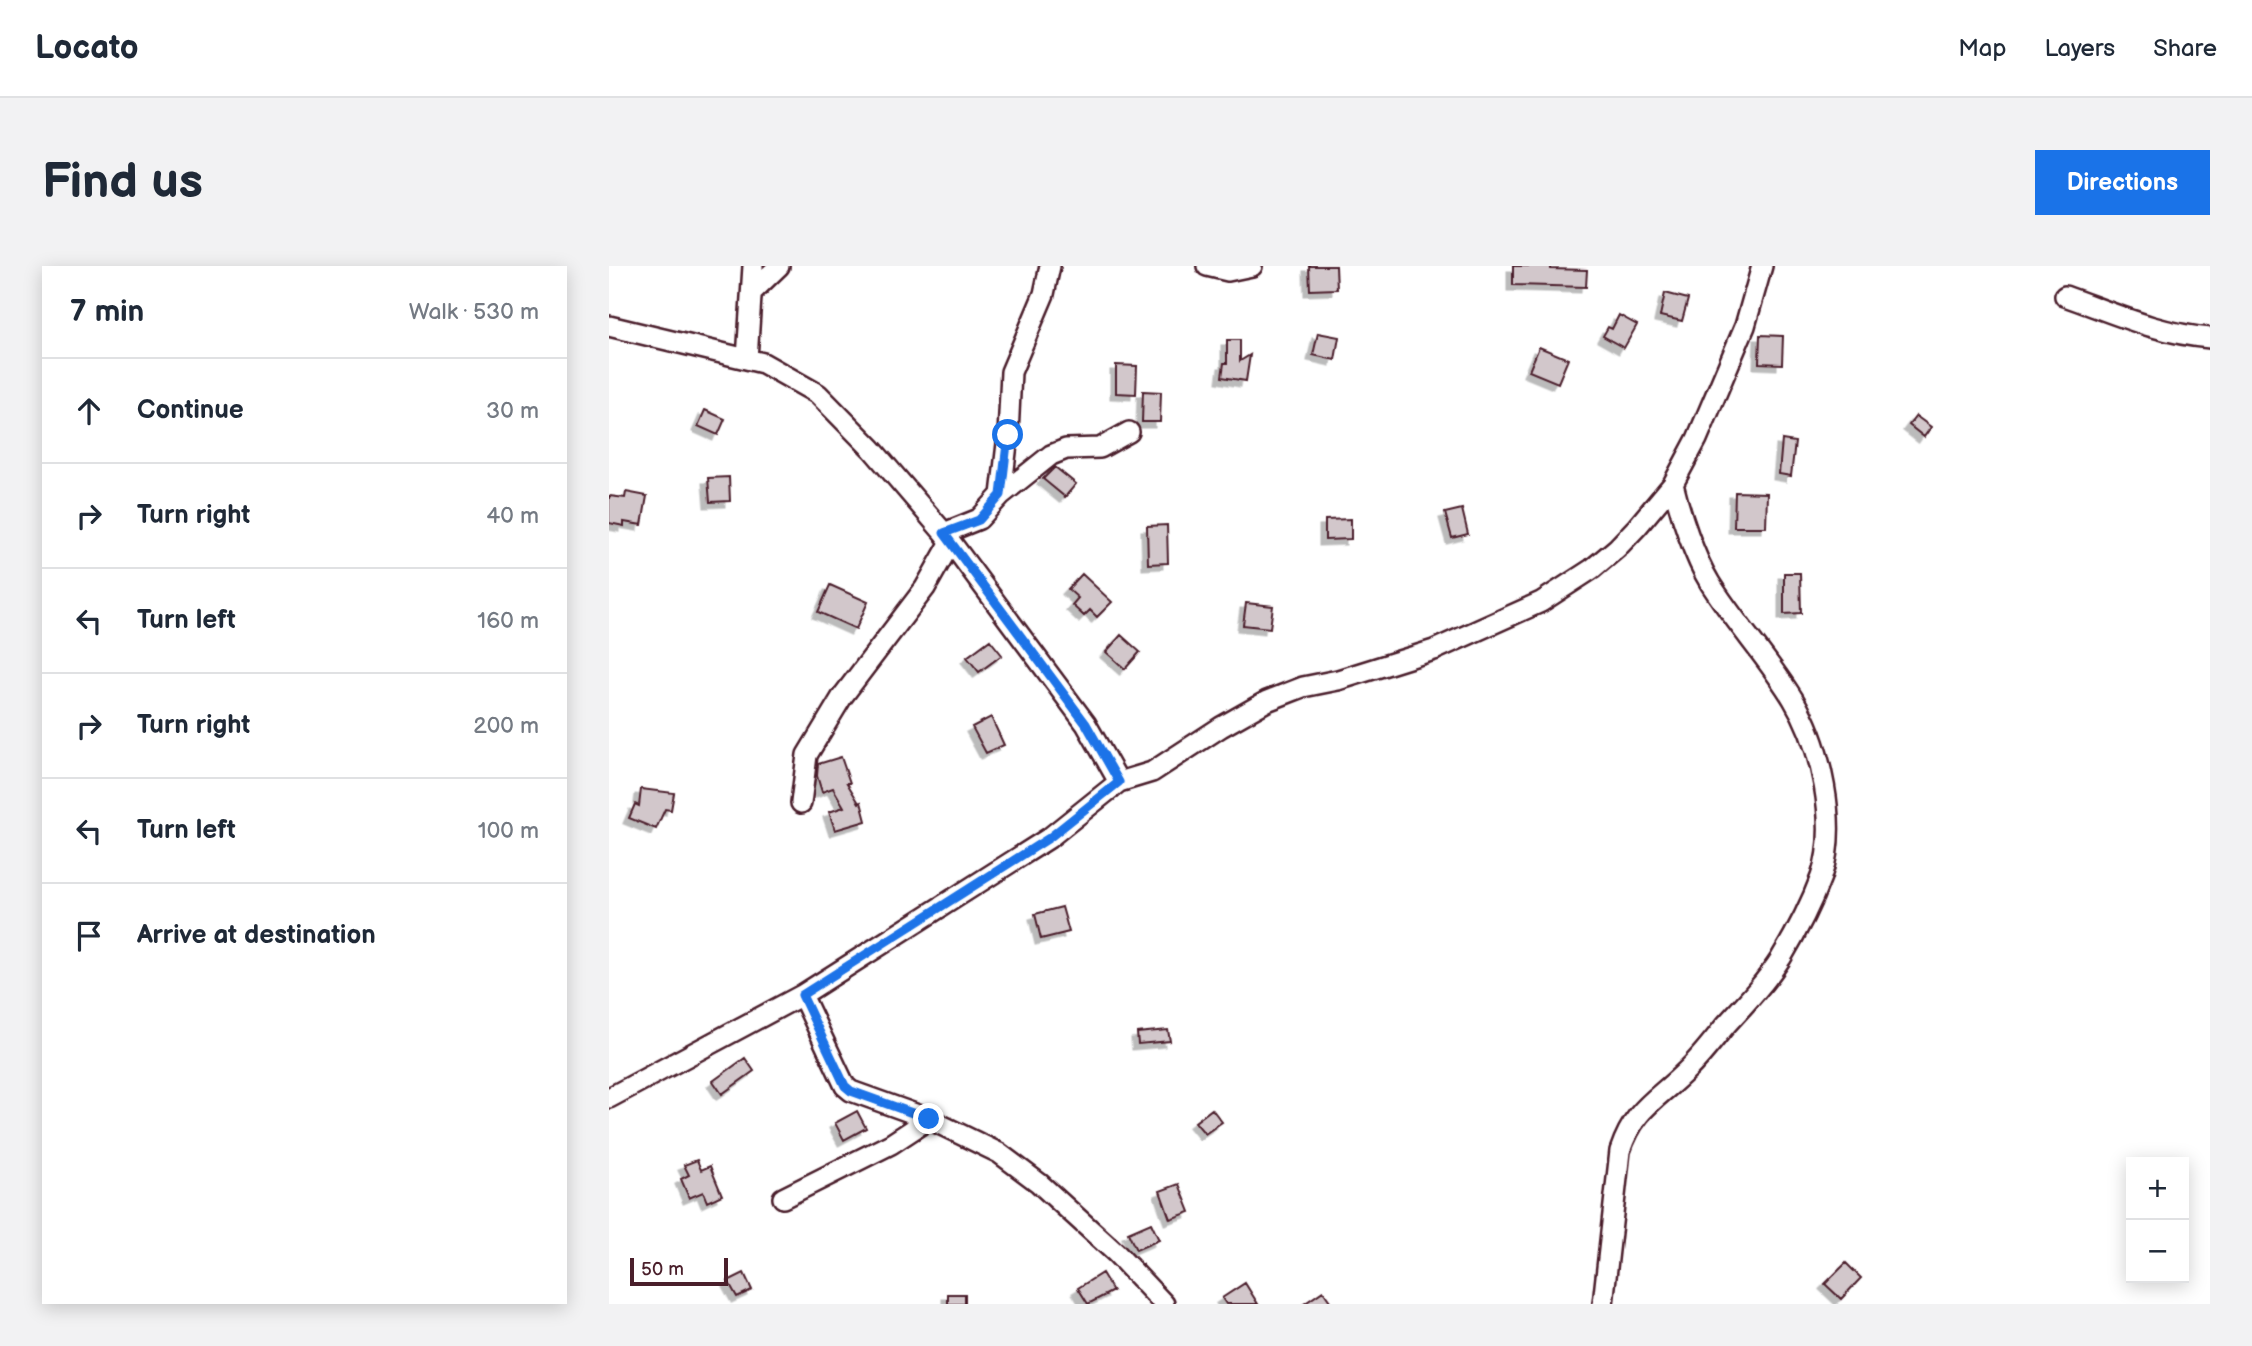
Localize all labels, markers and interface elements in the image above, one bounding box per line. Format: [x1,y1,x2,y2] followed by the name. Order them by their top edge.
[35,28,139,68] text: Locato
[1958,34,2006,63] text: Map
[2044,34,2115,63] text: Layers
[2153,34,2217,63] text: Share
[2035,150,2210,215] button: Directions
[42,153,203,212] text: Find us
[70,294,144,330] text: 7 min
[409,298,539,326] text: Walk · 530 m
[70,392,108,430] icon: ahead
[137,395,244,426] text: Continue
[486,397,539,425] text: 30 m
[992,419,1023,450] route start
[70,497,108,535] icon: right
[137,500,250,531] text: Turn right
[486,502,539,530] text: 40 m
[70,602,108,640] icon: left
[137,605,236,636] text: Turn left
[477,607,539,635] text: 160 m
[70,707,108,745] icon: right
[137,710,250,741] text: Turn right
[473,712,539,740] text: 200 m
[70,812,108,850] icon: left
[137,815,236,846] text: Turn left
[478,817,539,845] text: 100 m
[70,917,108,955] icon: arrive
[137,920,376,951] text: Arrive at destination
[913,1103,944,1134] route end
[2126,1157,2189,1283] map controls
[2126,1157,2189,1220] button: +
[2126,1220,2189,1283] button: −
[630,1255,728,1287] scale bar
[641,1258,684,1281] text: 50 m

